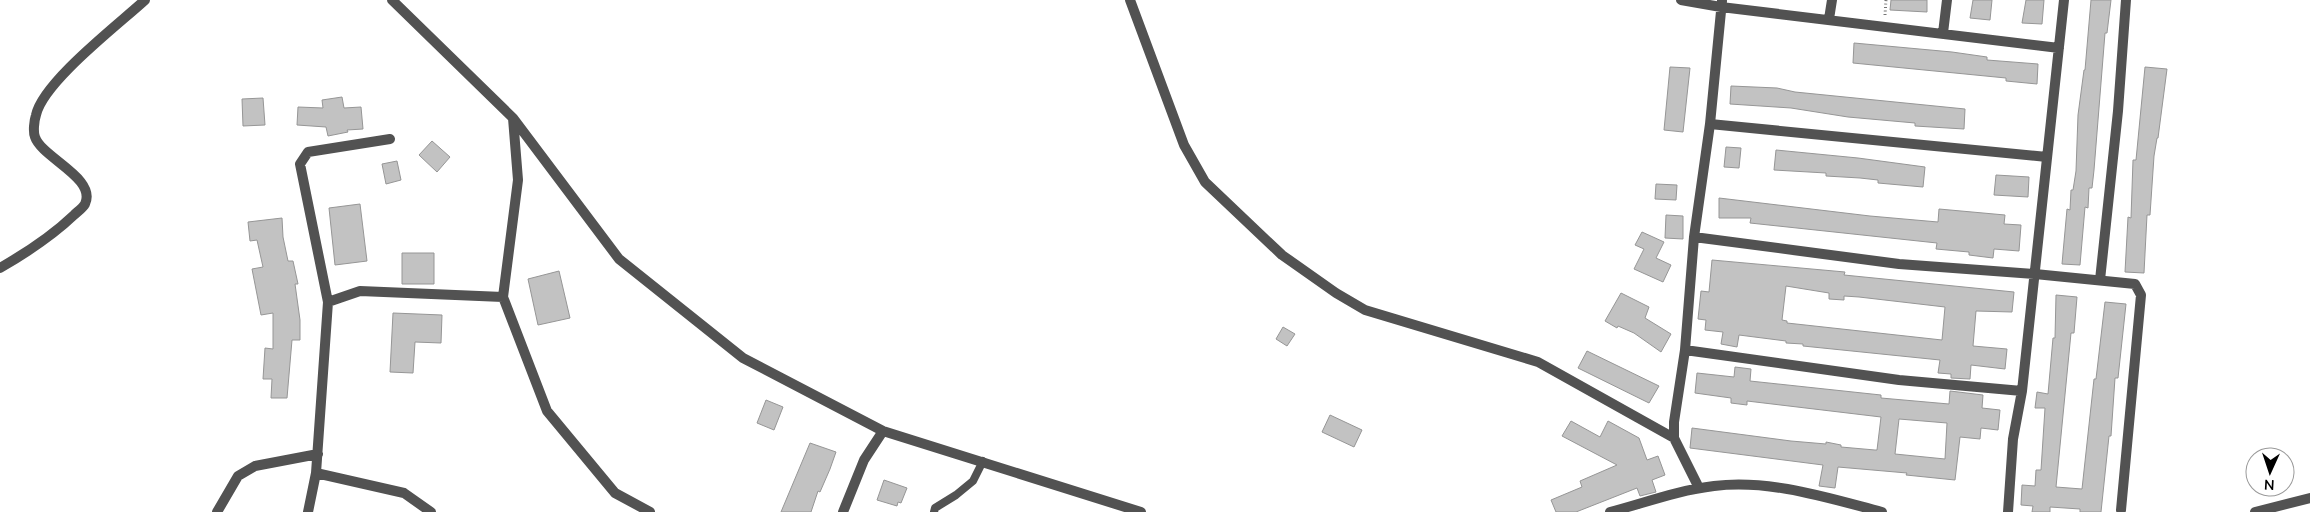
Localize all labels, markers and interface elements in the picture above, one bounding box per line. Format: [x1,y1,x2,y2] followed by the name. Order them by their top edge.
[2245,447,2295,497] north arrow
[2264,475,2275,494] text: N

